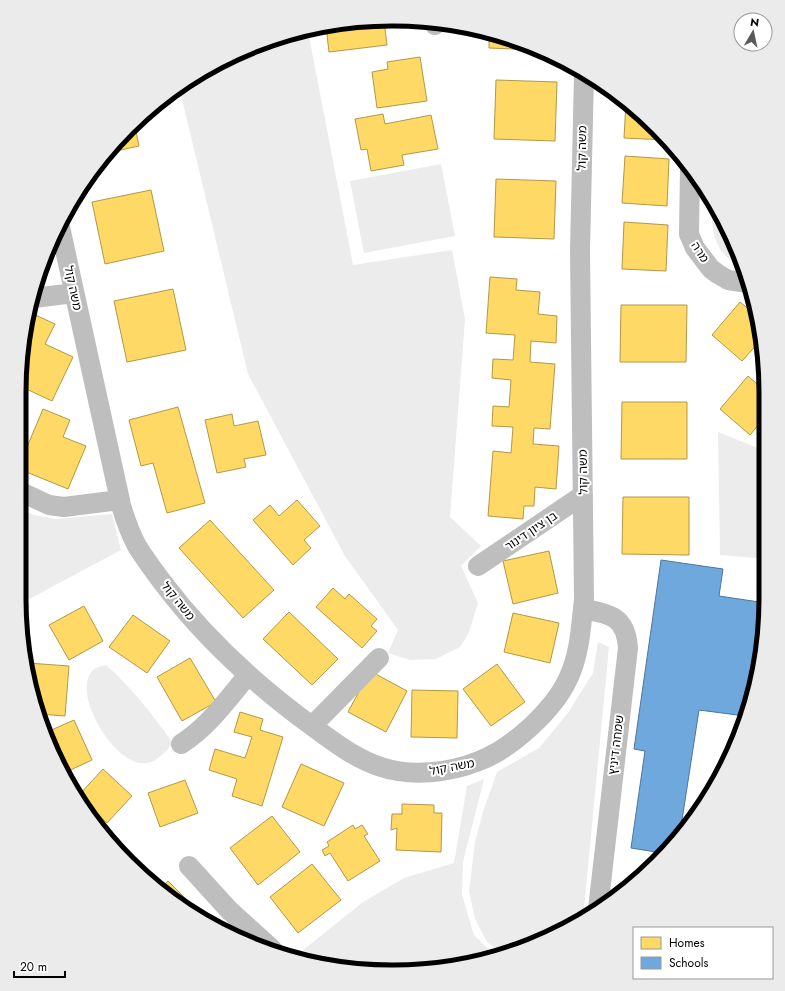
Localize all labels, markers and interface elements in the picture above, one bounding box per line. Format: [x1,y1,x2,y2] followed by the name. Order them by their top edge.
[733,12,773,52] north arrow
[749,14,760,31] text: N
[573,125,591,171] street label: משה קול
[687,238,714,266] street label: מרה
[59,264,87,312] street label: משה קול
[574,449,592,495] street label: משה קול
[501,507,561,555] street label: בן ציון דינור
[157,578,199,624] street label: משה קול
[603,714,629,776] street label: שמחה דיניץ
[428,754,476,780] street label: משה קול
[633,927,773,979] legend
[669,934,705,952] text: Homes
[14,953,65,979] scale bar
[669,954,708,972] text: Schools
[20,958,47,976] text: 20 m

